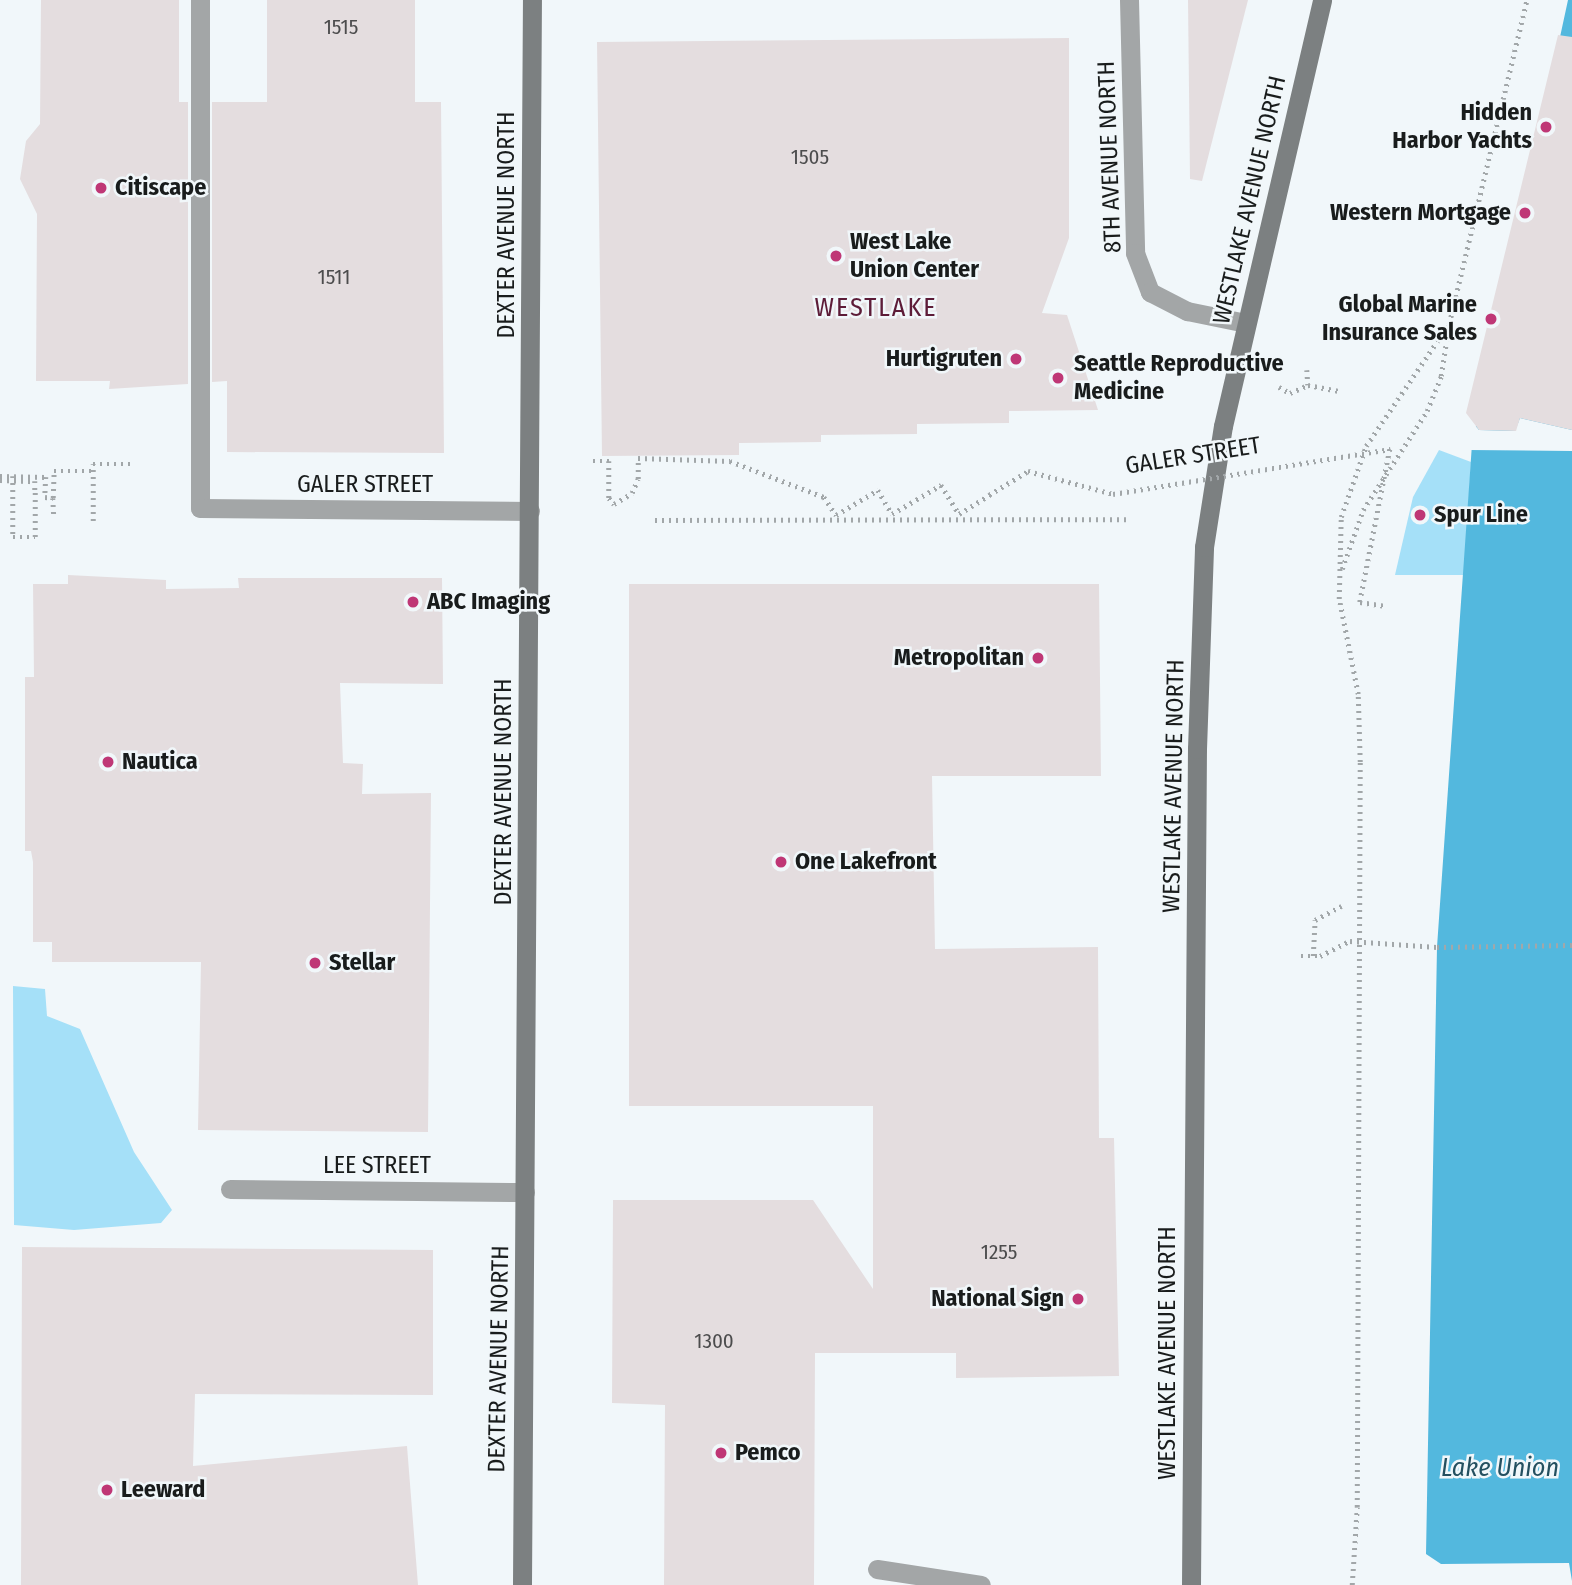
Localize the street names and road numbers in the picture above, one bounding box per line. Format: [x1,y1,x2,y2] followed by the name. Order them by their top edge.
[1092,61,1128,253] street label: 8TH AVENUE NORTH
[1207,73,1293,327] street label: WESTLAKE AVENUE NORTH
[493,111,521,339] street label: DEXTER AVENUE NORTH
[1123,431,1263,481] street label: GALER STREET
[297,471,433,499] street label: GALER STREET
[1157,659,1191,913] street label: WESTLAKE AVENUE NORTH
[490,678,518,906] street label: DEXTER AVENUE NORTH
[323,1152,431,1180] street label: LEE STREET
[1154,1226,1182,1480] street label: WESTLAKE AVENUE NORTH
[483,1245,515,1473] street label: DEXTER AVENUE NORTH

